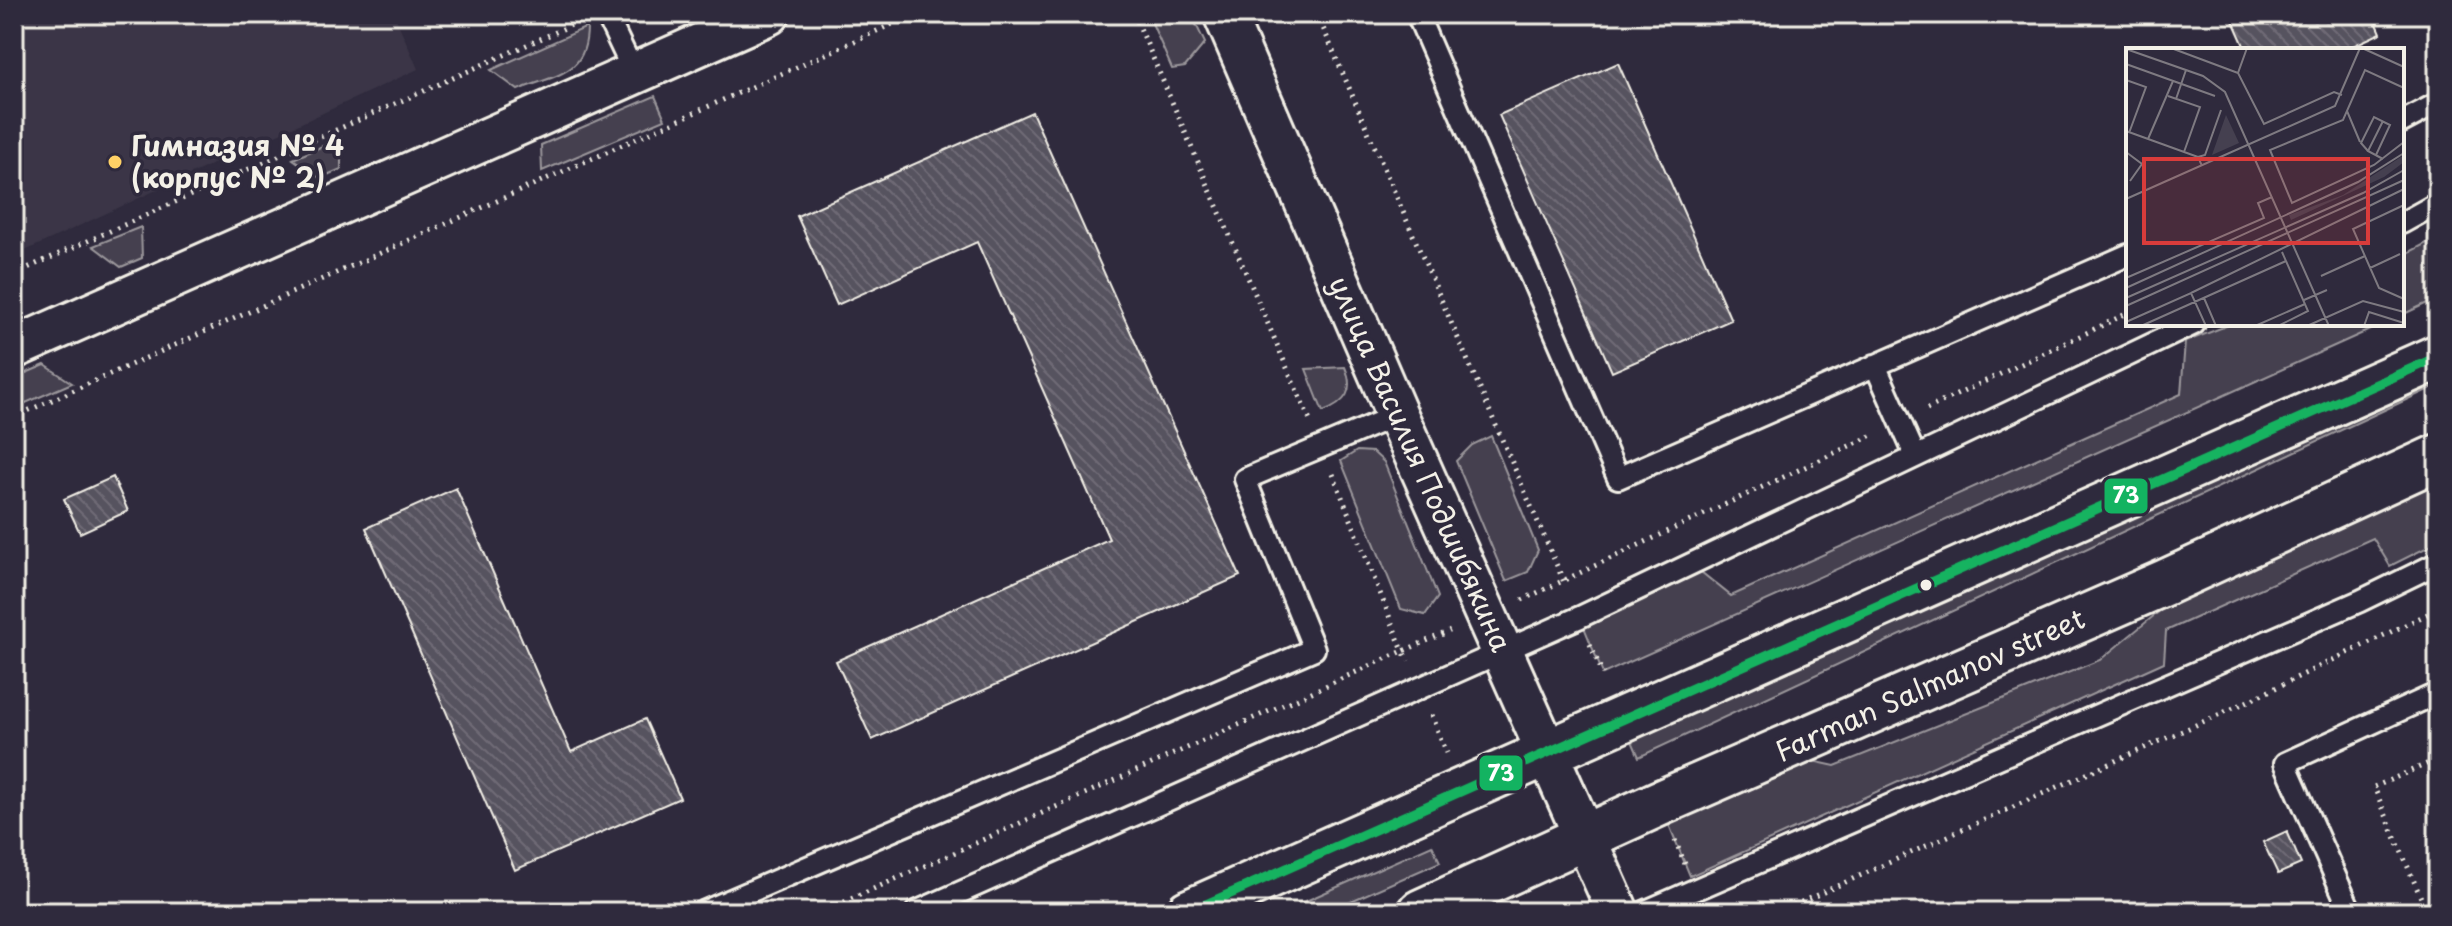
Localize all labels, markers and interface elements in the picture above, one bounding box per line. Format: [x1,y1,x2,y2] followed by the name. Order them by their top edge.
[2126,48,2404,326] inset map
[131,123,344,198] place label: Гимназия № 4 (корпус № 2)
[106,153,124,171] marker: Гимназия № 4 (корпус № 2)
[1319,269,1524,659] street label: улица Василия Подшибякина
[2103,477,2149,515] line badge: 73
[2113,477,2139,510] text: 73
[1918,577,1934,593] unlabelled marker
[1768,596,2091,771] street label: Farman Salmanov street
[1478,754,1524,792] line badge: 73
[1488,755,1514,788] text: 73

